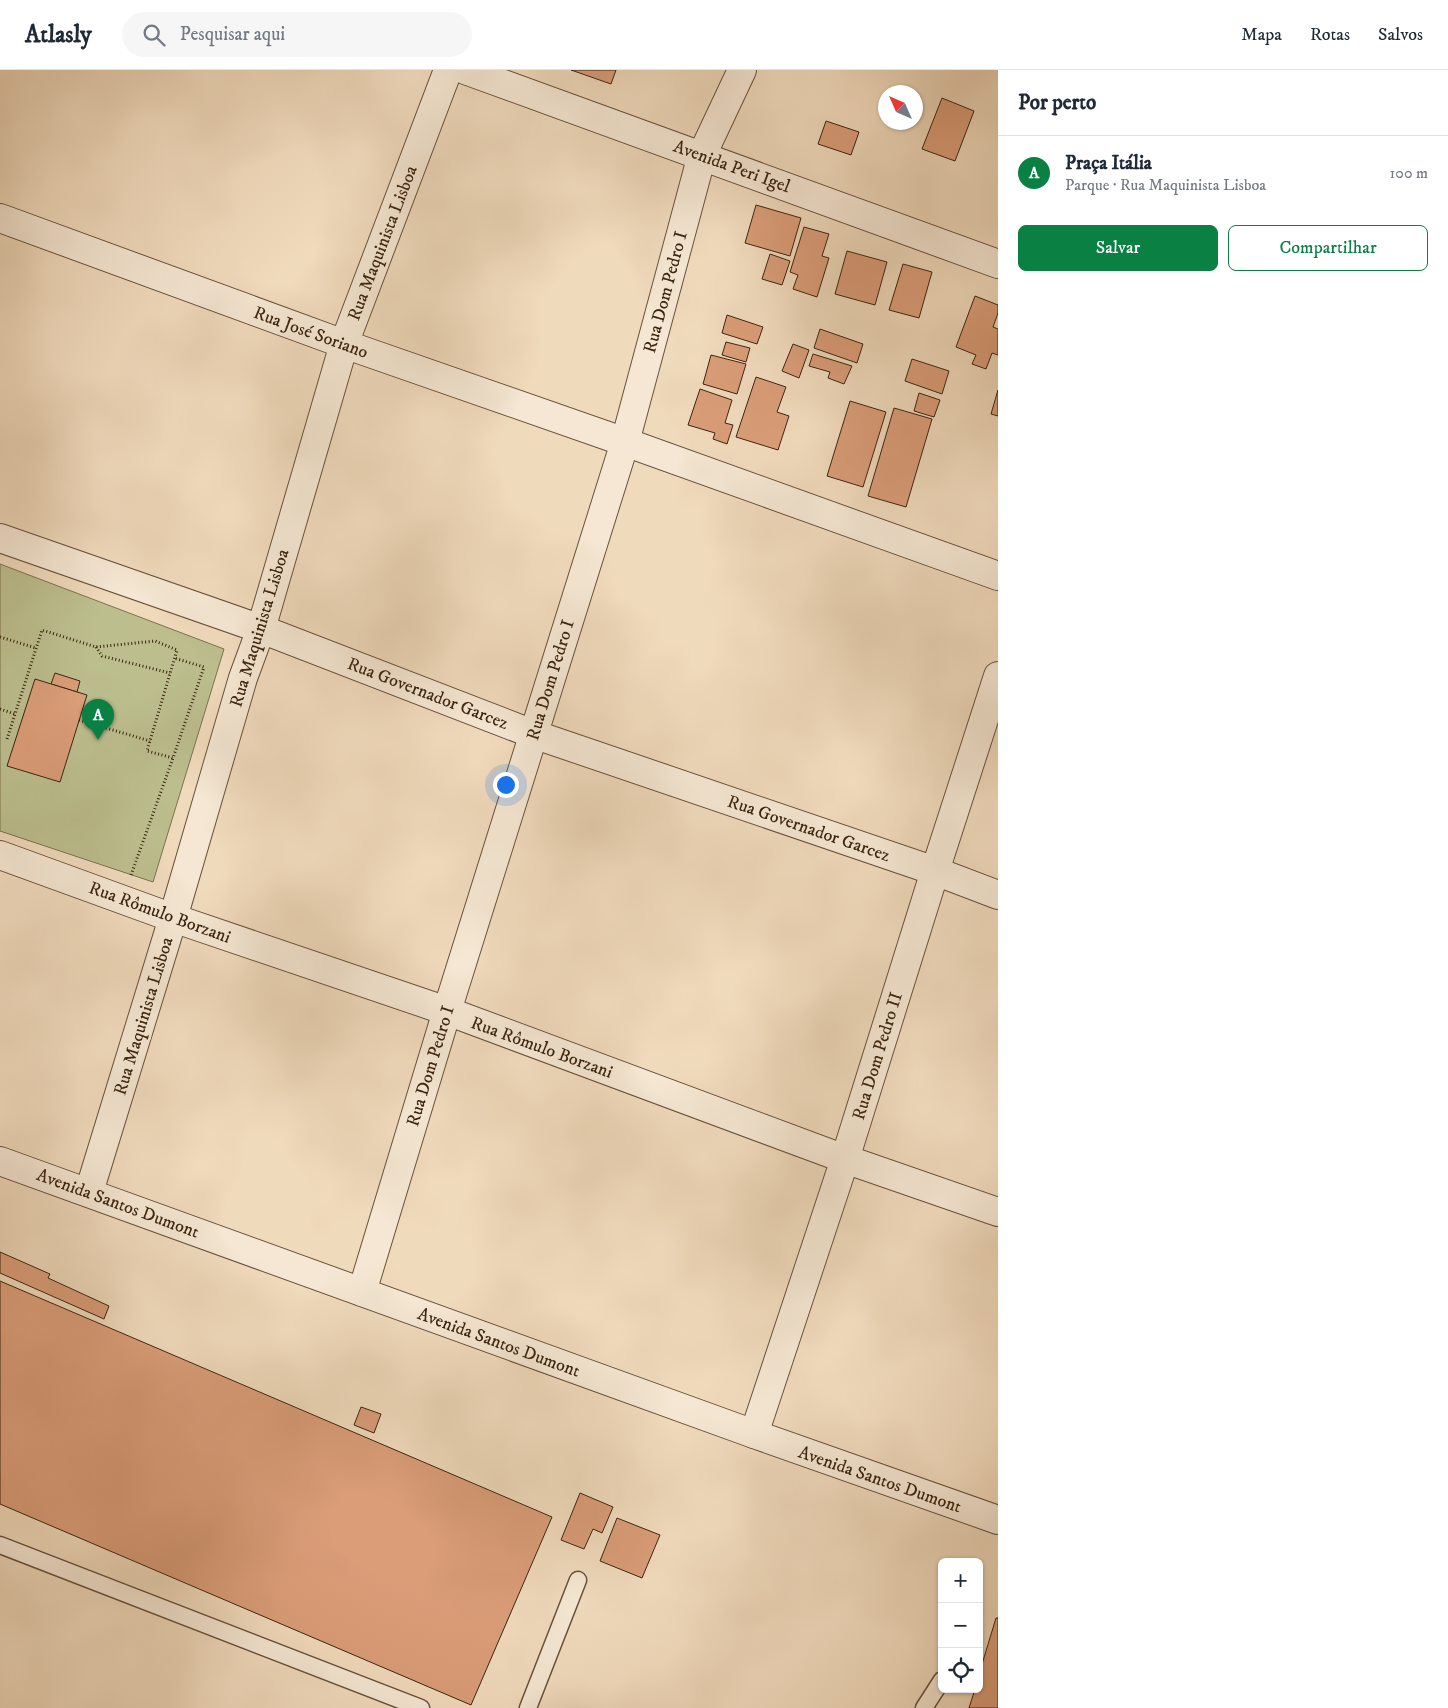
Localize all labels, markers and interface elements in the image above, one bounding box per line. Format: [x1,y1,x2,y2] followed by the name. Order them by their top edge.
[122,12,472,57] search box
[25,20,92,50] text: Atlasly
[140,21,168,49] icon: search
[180,23,285,46] text: Pesquisar aqui
[1241,24,1282,46] text: Mapa
[1310,24,1350,46] text: Rotas
[1378,24,1423,46] text: Salvos
[878,85,923,130] north arrow
[1018,90,1096,116] text: Por perto
[670,136,794,198] street label: Avenida Peri Igel
[1065,152,1152,175] text: Praça Itália
[343,162,423,324] street label: Rua Maquinista Lisboa
[1029,163,1039,183] text: A
[1390,163,1428,183] text: 100 m
[1065,175,1266,195] text: Parque · Rua Maquinista Lisboa
[1018,225,1218,271] button: Salvar
[1228,225,1428,271] button: Compartilhar
[639,229,693,356] street label: Rua Dom Pedro I
[250,302,371,364] street label: Rua José Soriano
[225,546,295,710] street label: Rua Maquinista Lisboa
[522,617,580,743] street label: Rua Dom Pedro I
[344,653,511,735] street label: Rua Governador Garcez
[82,699,114,740] pin: A
[493,772,519,798] your location
[724,791,893,867] street label: Rua Governador Garcez
[86,877,234,949] street label: Rua Rômulo Borzani
[109,934,179,1098] street label: Rua Maquinista Lisboa
[848,990,908,1123] street label: Rua Dom Pedro II
[402,1003,460,1129] street label: Rua Dom Pedro I
[468,1012,616,1084] street label: Rua Rômulo Borzani
[33,1164,202,1244] street label: Avenida Santos Dumont
[414,1303,583,1383] street label: Avenida Santos Dumont
[795,1442,964,1518] street label: Avenida Santos Dumont
[938,1558,983,1693] map controls
[938,1558,983,1603] button: +
[938,1603,983,1648] button: −
[938,1648,983,1693] button: locate

